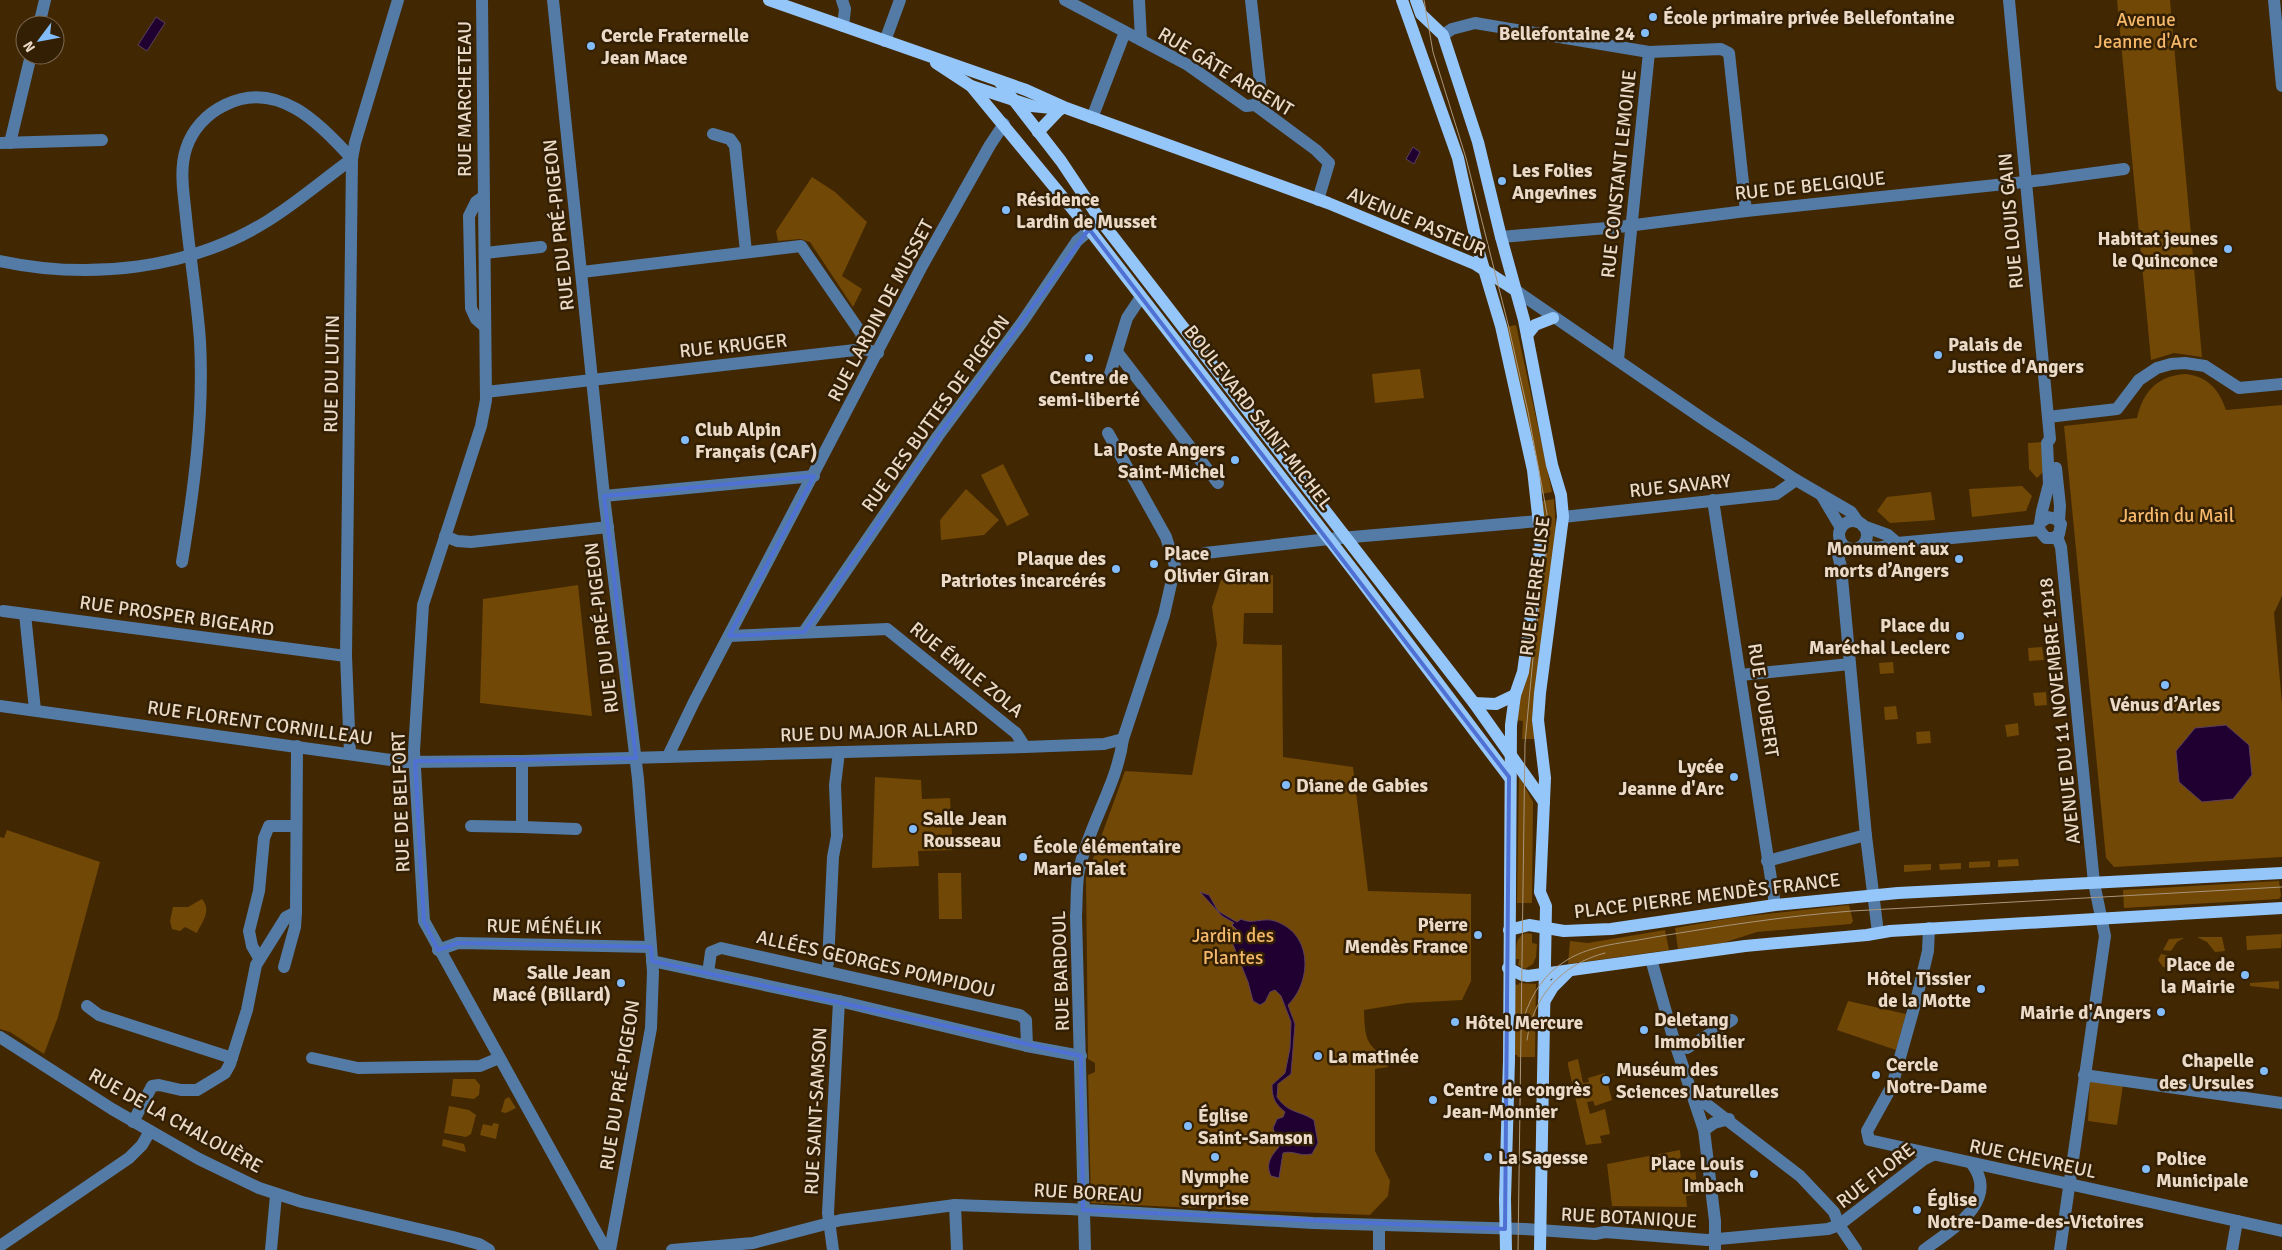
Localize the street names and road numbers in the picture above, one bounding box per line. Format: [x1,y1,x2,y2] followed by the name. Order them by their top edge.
[453,21,477,177] street label: RUE MARCHETEAU
[1153,22,1298,122] street label: RUE GÂTE ARGENT
[1596,69,1642,279] street label: RUE CONSTANT LEMOINE
[538,138,580,312] street label: RUE DU PRÉ-PIGEON
[1993,152,2029,290] street label: RUE LOUIS GAIN
[1734,166,1887,206] street label: RUE DE BELGIQUE
[1344,182,1490,262] street label: AVENUE PASTEUR
[823,215,939,406] street label: RUE LARDIN DE MUSSET
[856,310,1015,517] street label: RUE DES BUTTES DE PIGEON
[319,315,345,433] street label: RUE DU LUTIN
[1179,320,1338,515] street label: BOULEVARD SAINT-MICHEL
[678,328,788,364] street label: RUE KRUGER
[1628,469,1733,503] street label: RUE SAVARY
[1515,515,1555,657] street label: RUE PIERRE LISE
[580,541,624,715] street label: RUE DU PRÉ-PIGEON
[2034,576,2086,845] street label: AVENUE DU 11 NOVEMBRE 1918
[78,590,276,642] street label: RUE PROSPER BIGEARD
[905,617,1028,723] street label: RUE ÉMILE ZOLA
[1742,641,1784,760] street label: RUE JOUBERT
[146,695,374,751] street label: RUE FLORENT CORNILLEAU
[780,717,978,747] street label: RUE DU MAJOR ALLARD
[387,731,415,873] street label: RUE DE BELFORT
[1573,868,1842,924] street label: PLACE PIERRE MENDÈS FRANCE
[1047,910,1075,1032] street label: RUE BARDOUL
[486,914,602,940] street label: RUE MÉNÉLIK
[754,925,997,1003] street label: ALLÉES GEORGES POMPIDOU
[595,998,645,1172] street label: RUE DU PRÉ-PIGEON
[800,1027,832,1195] street label: RUE SAINT-SAMSON
[84,1063,267,1179] street label: RUE DE LA CHALOUÈRE
[1967,1134,2099,1184] street label: RUE CHEVREUL
[1832,1138,1920,1214] street label: RUE FLORE
[1033,1178,1143,1208] street label: RUE BOREAU
[1560,1202,1698,1234] street label: RUE BOTANIQUE

